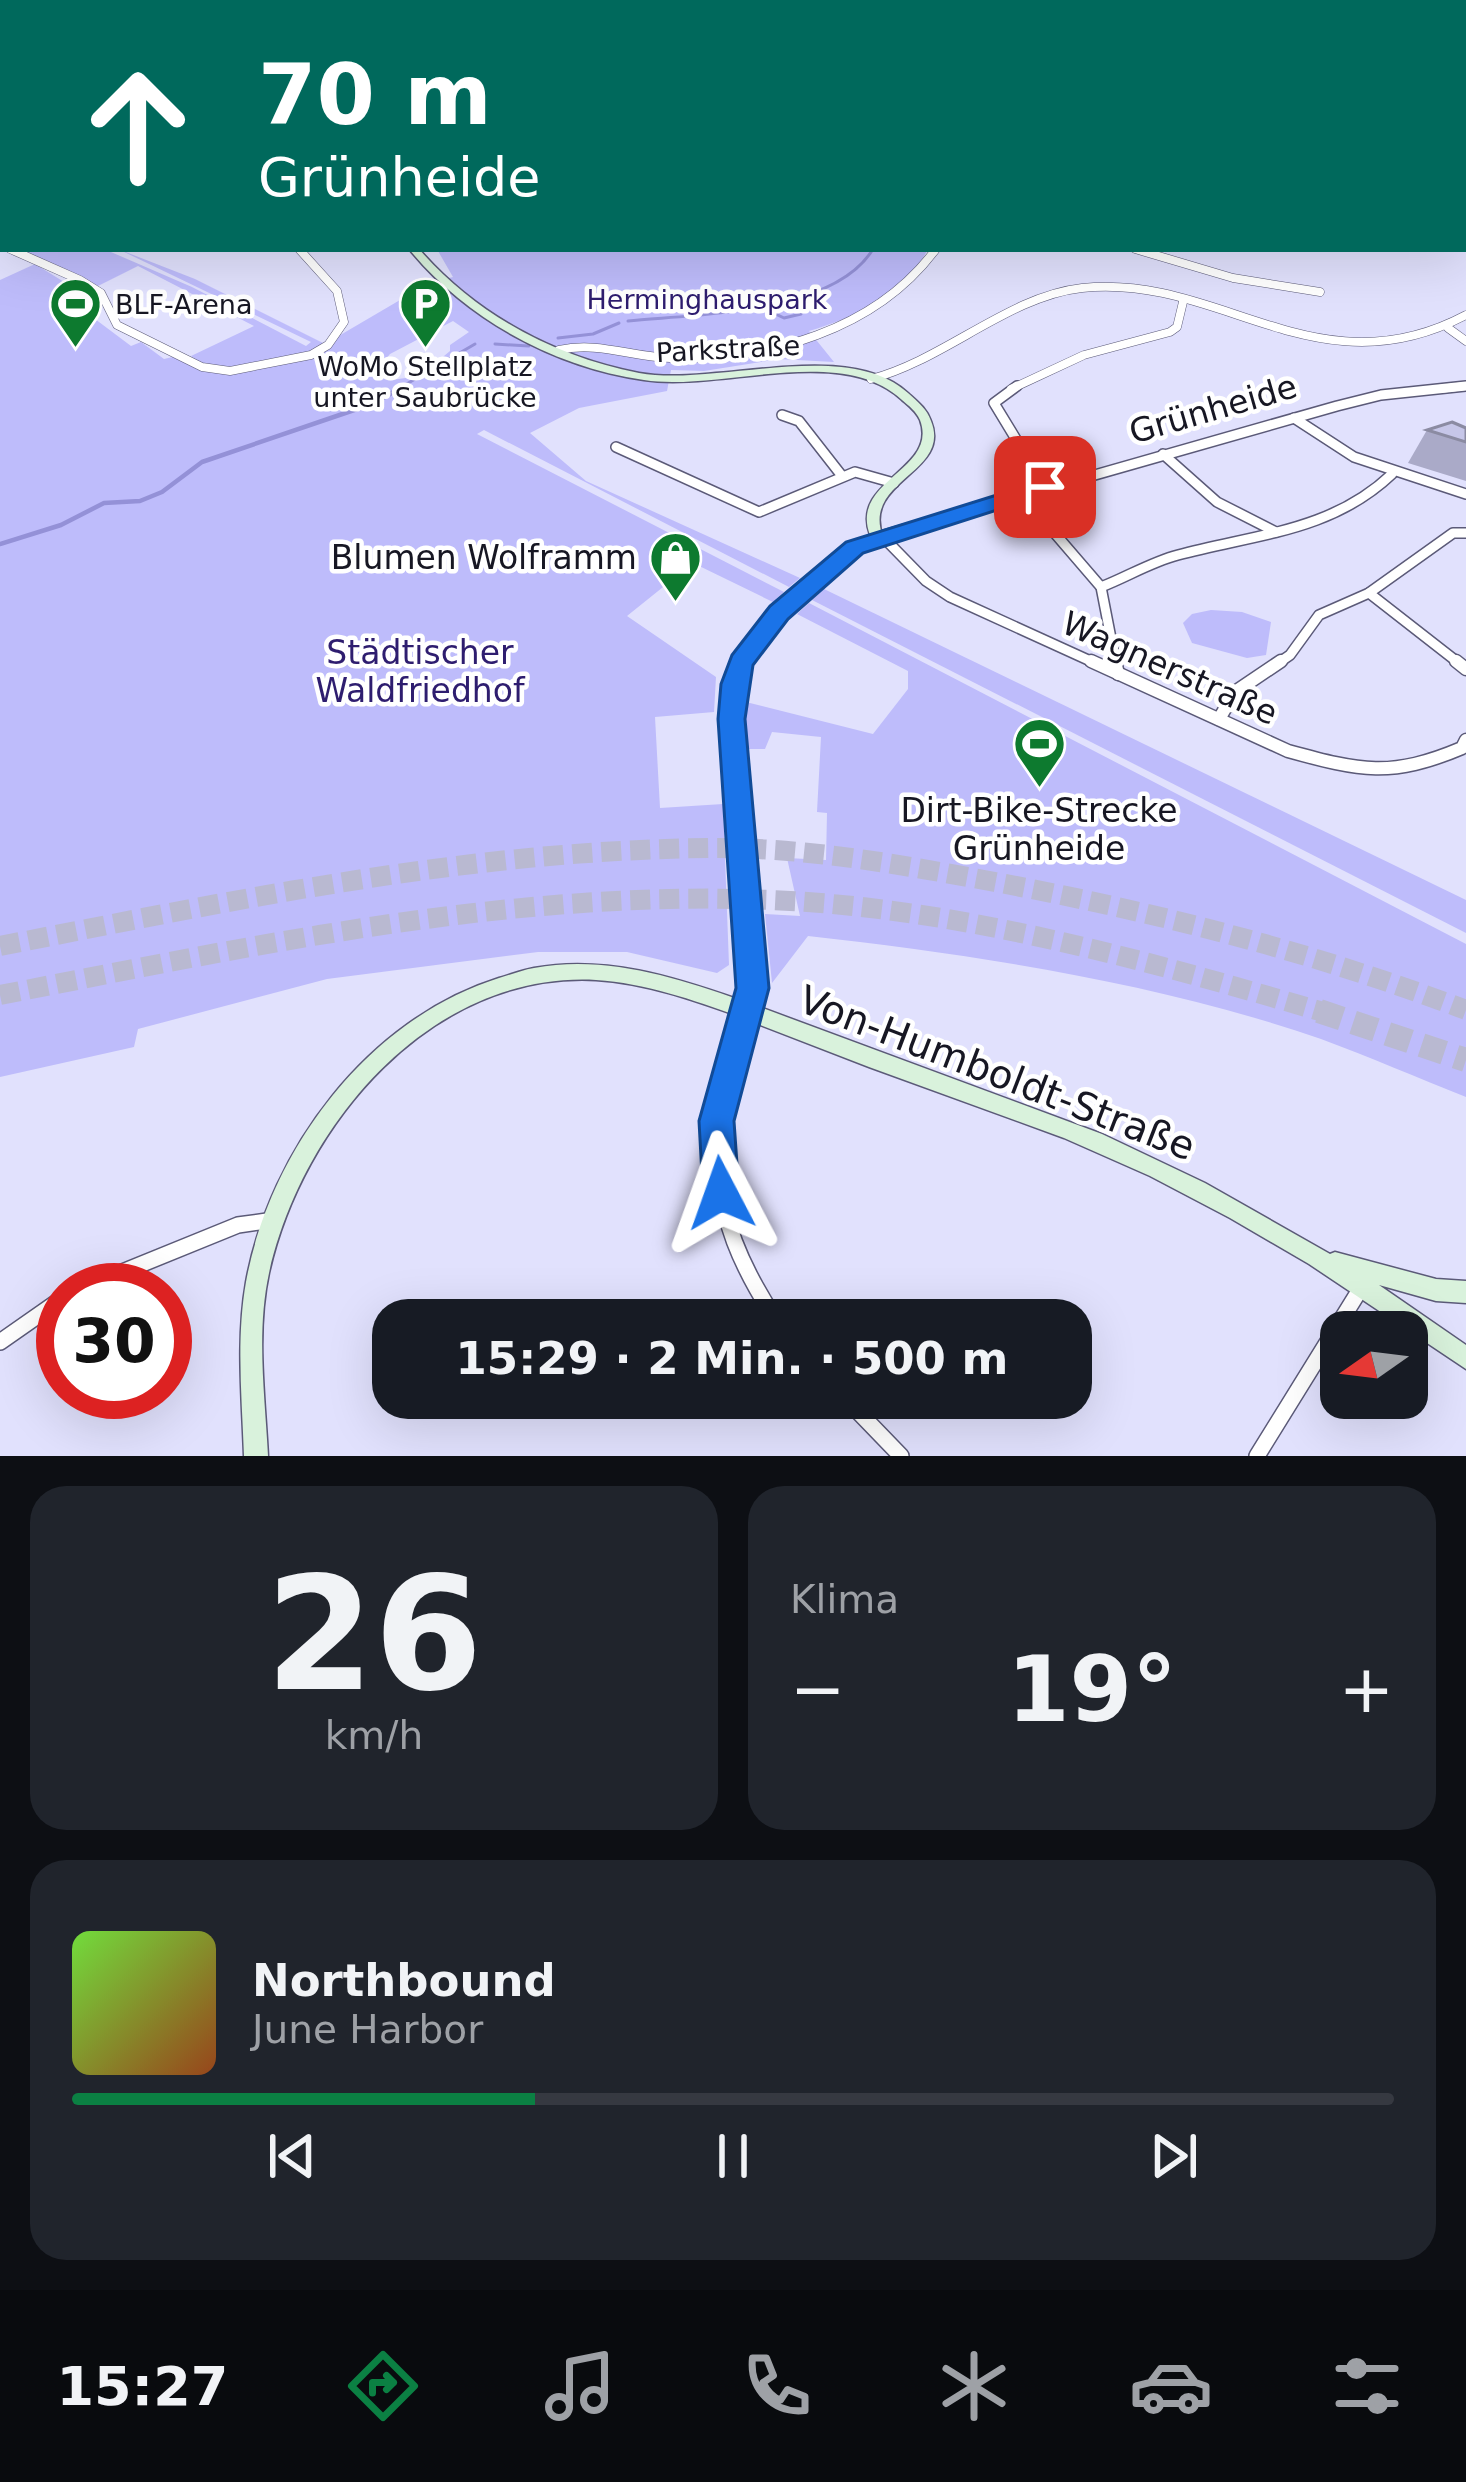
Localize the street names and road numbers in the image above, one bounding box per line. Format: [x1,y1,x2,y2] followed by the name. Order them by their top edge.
[655,330,801,368] street label: Parkstraße
[1125,366,1301,452] street label: Grünheide
[1056,603,1284,733] street label: Wagnerstraße
[793,977,1201,1169] street label: Von-Humboldt-Straße

